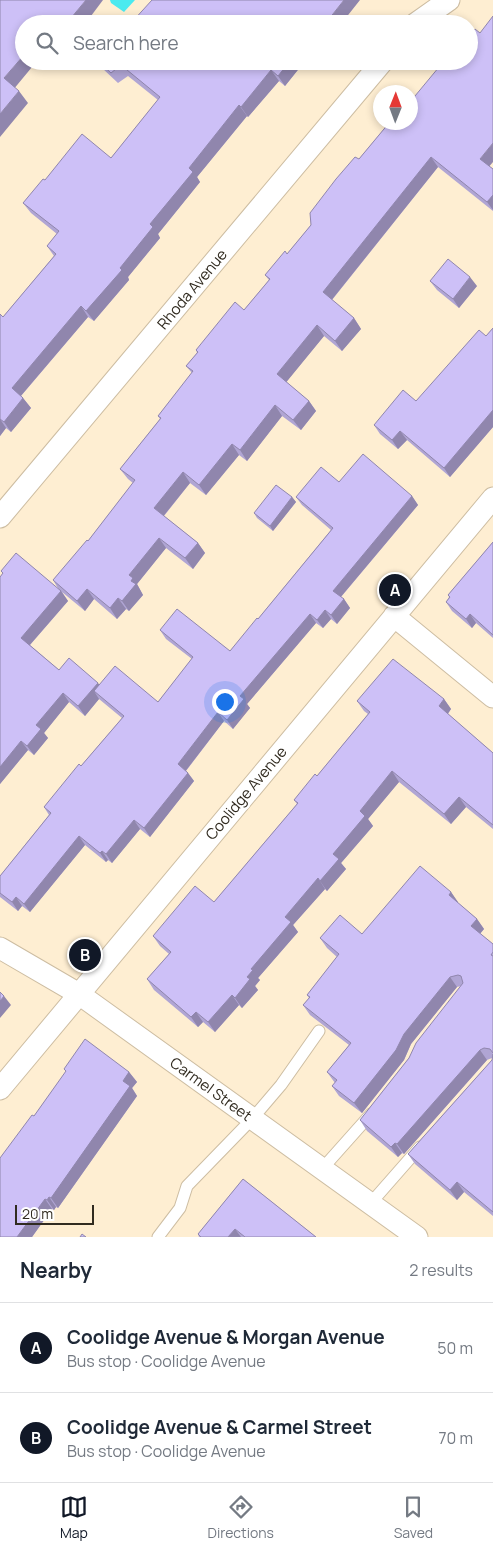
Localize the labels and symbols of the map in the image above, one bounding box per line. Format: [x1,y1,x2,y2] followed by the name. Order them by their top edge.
[373,85,418,130] north arrow
[152,244,232,334] street label: Rhoda Avenue
[379,571,411,609] pin: A
[212,689,238,715] your location
[201,742,292,844] street label: Coolidge Avenue
[69,936,101,974] pin: B
[166,1052,256,1126] street label: Carmel Street
[15,1202,94,1225] scale bar

